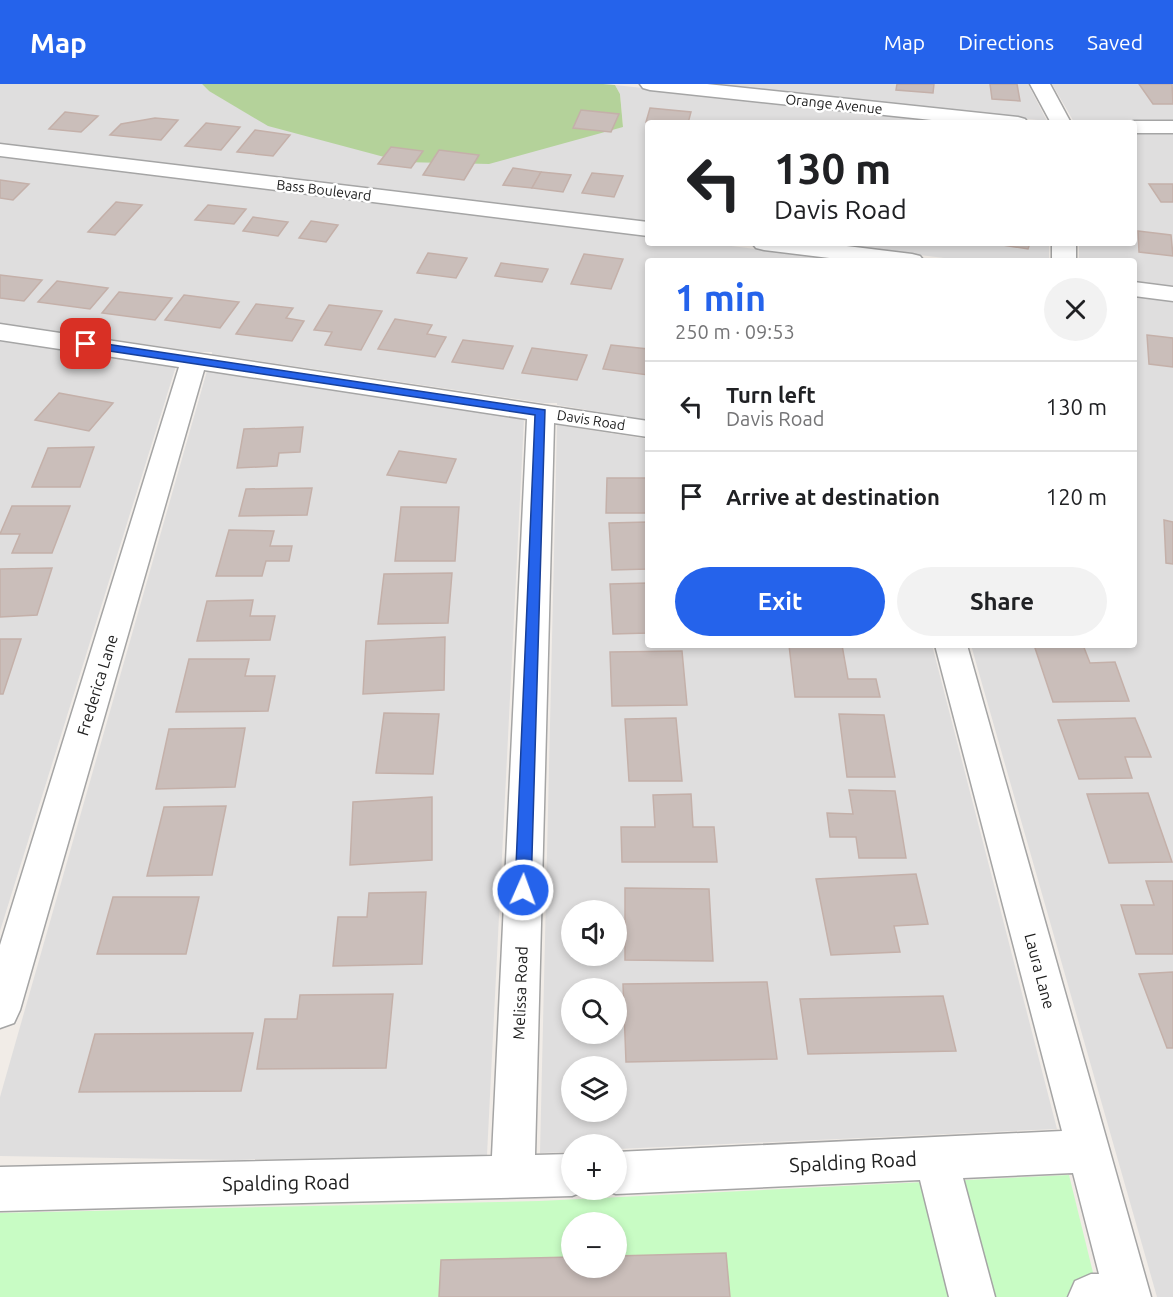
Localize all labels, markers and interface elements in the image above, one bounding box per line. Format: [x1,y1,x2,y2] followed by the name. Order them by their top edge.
[30,27,87,58] text: Map
[884,30,925,54] text: Map
[958,30,1054,54] text: Directions
[1087,30,1143,54] text: Saved
[785,91,883,117] street label: Orange Avenue
[675,144,753,222] icon: left
[774,145,891,192] text: 130 m
[276,176,372,204] street label: Bass Boulevard
[774,194,907,224] text: Davis Road
[675,277,766,318] text: 1 min
[1044,278,1107,341] button: close
[60,318,111,369] pin
[675,320,795,343] text: 250 m · 09:53
[69,327,102,360] icon: arrive
[726,382,816,407] text: Turn left
[675,390,708,423] icon: left
[1046,394,1107,419] text: 130 m
[556,407,626,433] street label: Davis Road
[726,407,824,430] text: Davis Road
[675,480,708,513] icon: arrive
[726,484,940,509] text: Arrive at destination
[1046,484,1107,509] text: 120 m
[675,567,885,636] button: Exit
[897,567,1107,636] button: Share
[73,632,121,738] street label: Frederica Lane
[491,858,555,922] position arrow
[561,900,627,1278] map controls
[561,900,627,966] button: sound
[1021,931,1059,1011] street label: Laura Lane
[509,946,531,1040] street label: Melissa Road
[561,978,627,1044] button: search
[561,1056,627,1122] button: layers
[561,1134,627,1200] button: +
[789,1147,917,1176] street label: Spalding Road
[222,1170,350,1195] street label: Spalding Road
[561,1212,627,1278] button: −

